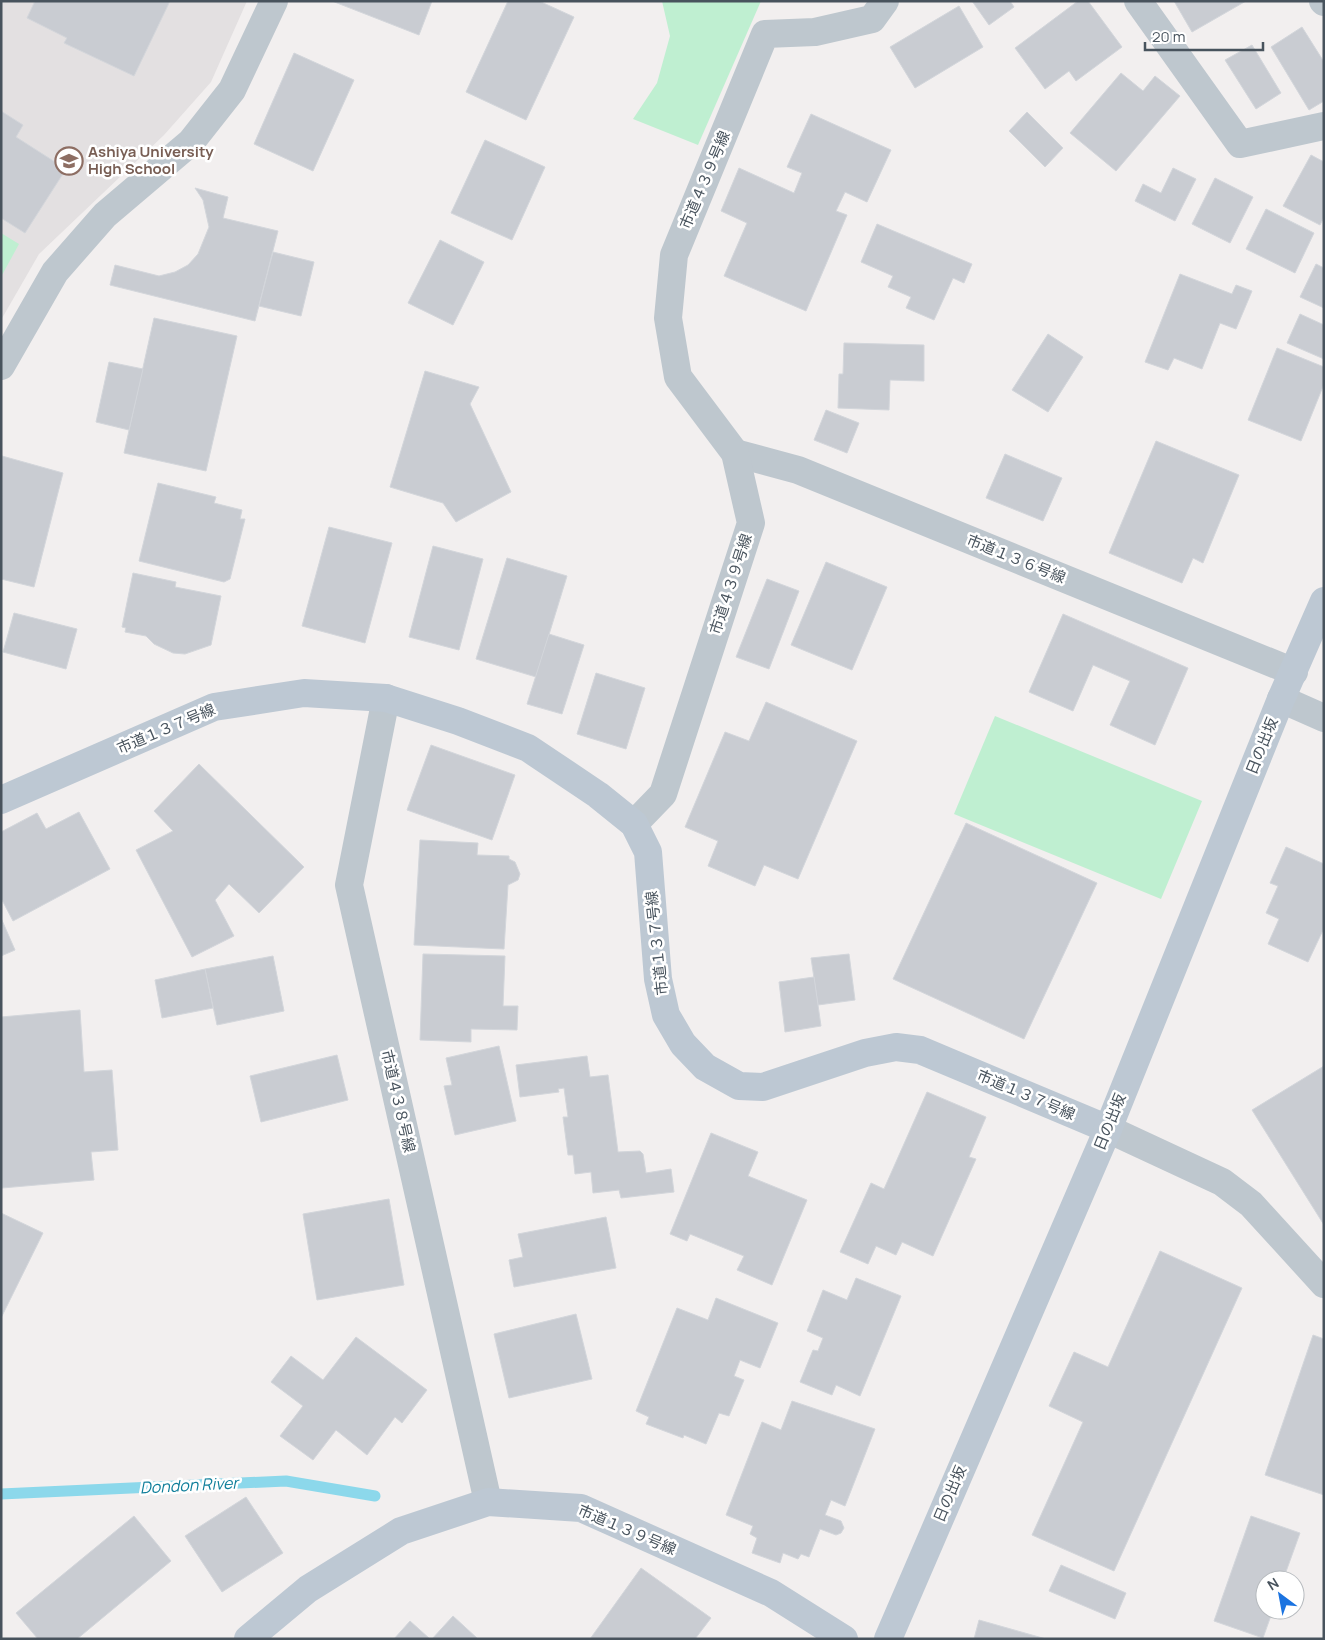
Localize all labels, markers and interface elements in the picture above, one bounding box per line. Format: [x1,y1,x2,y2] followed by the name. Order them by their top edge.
[1145,20,1262,52] scale bar
[1152,26,1185,47] text: 20 m
[674,127,735,232] street label: 市道４３９号線
[88,141,214,179] place label: Ashiya University High School
[54,146,84,176] school or university icon: Ashiya University High School
[964,529,1069,588] street label: 市道１３６号線
[704,531,757,637] street label: 市道４３９号線
[113,698,218,759] street label: 市道１３７号線
[1241,714,1283,778] street label: 日の出坂
[641,890,672,996] street label: 市道１３７号線
[376,1047,421,1154] street label: 市道４３８号線
[974,1064,1079,1125] street label: 市道１３７号線
[1089,1090,1131,1154] street label: 日の出坂
[928,1462,971,1526] street label: 日の出坂
[139,1471,241,1499] water label: Dondon River
[575,1499,680,1560] street label: 市道１３９号線
[1255,1570,1305,1620] north arrow
[1264,1573,1282,1594] text: N

